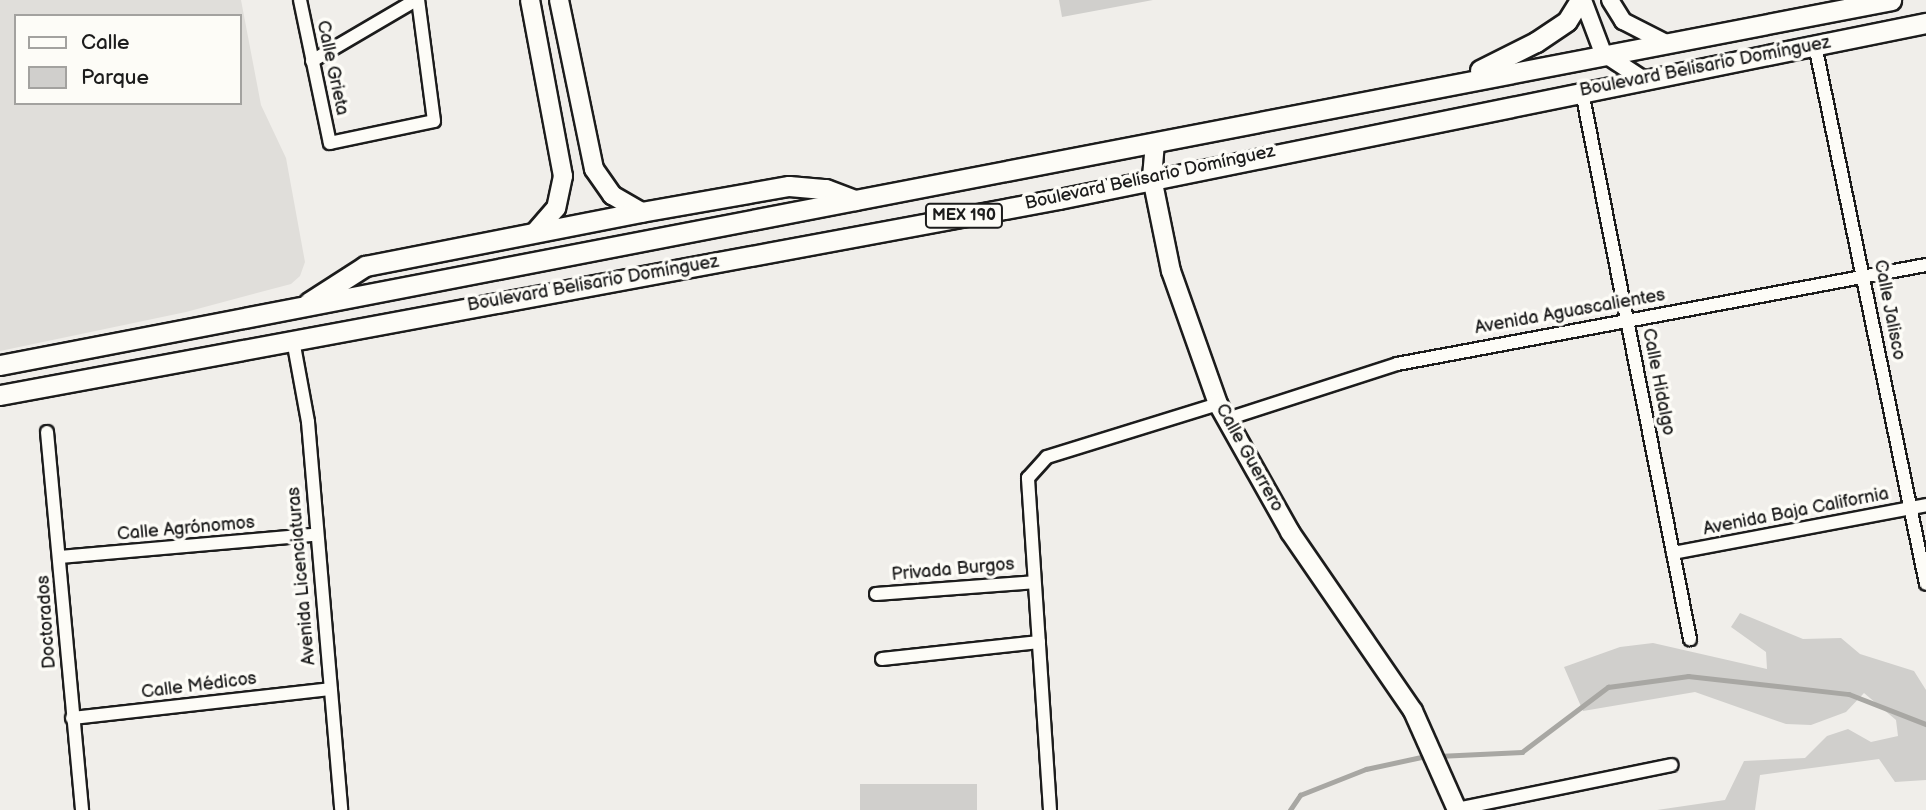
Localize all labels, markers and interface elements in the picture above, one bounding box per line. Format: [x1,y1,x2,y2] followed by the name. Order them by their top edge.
[14,14,242,105] legend
[311,19,353,117] street label: Calle Grieta
[81,30,130,55] text: Calle
[1578,32,1832,102] street label: Boulevard Belisario Domínguez
[81,65,149,90] text: Parque
[1023,141,1277,215] street label: Boulevard Belisario Domínguez
[924,204,1004,229] road number: MEX 190
[466,251,720,317] street label: Boulevard Belisario Domínguez
[1869,258,1909,362] street label: Calle Jalisco
[1473,285,1667,339] street label: Avenida Aguascalientes
[1637,327,1679,437] street label: Calle Hidalgo
[1210,400,1288,516] street label: Calle Guerrero
[1701,483,1891,541] street label: Avenida Baja California
[283,486,321,666] street label: Avenida Licenciaturas
[116,512,256,546] street label: Calle Agrónomos
[891,554,1015,586] street label: Privada Burgos
[33,575,61,669] street label: Doctorados
[140,668,258,704] street label: Calle Médicos

